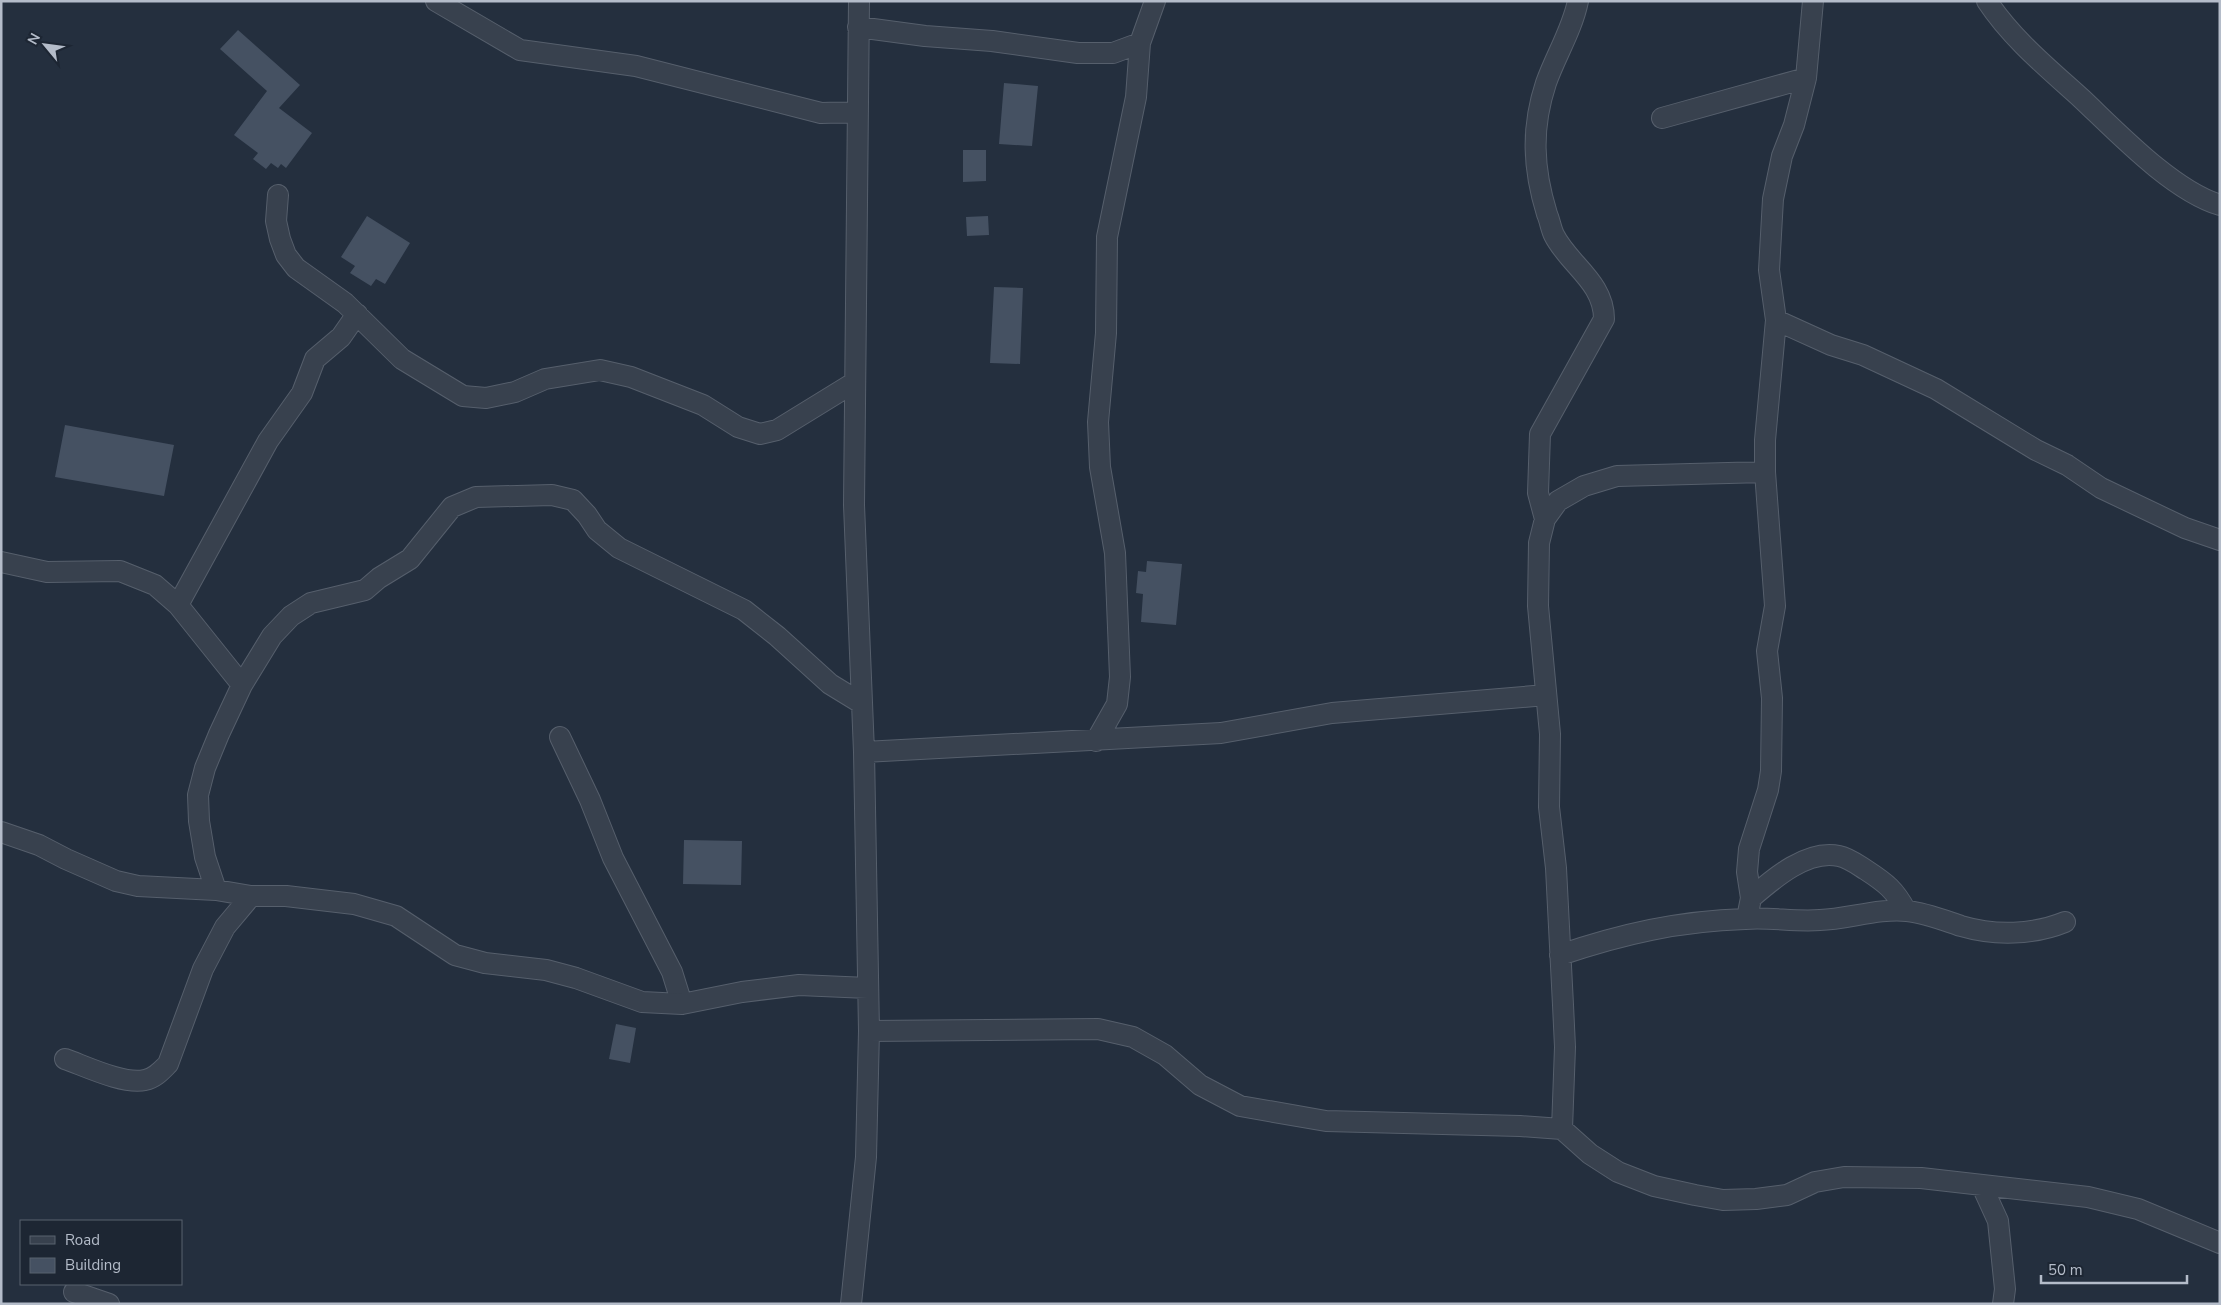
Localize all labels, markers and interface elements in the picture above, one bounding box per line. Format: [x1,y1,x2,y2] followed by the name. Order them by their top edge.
[20,20,70,70] north arrow
[23,30,45,48] text: N
[20,1220,182,1285] legend
[65,1230,100,1250] text: Road
[2041,1252,2187,1284] scale bar
[65,1255,121,1275] text: Building
[2048,1260,2083,1280] text: 50 m

